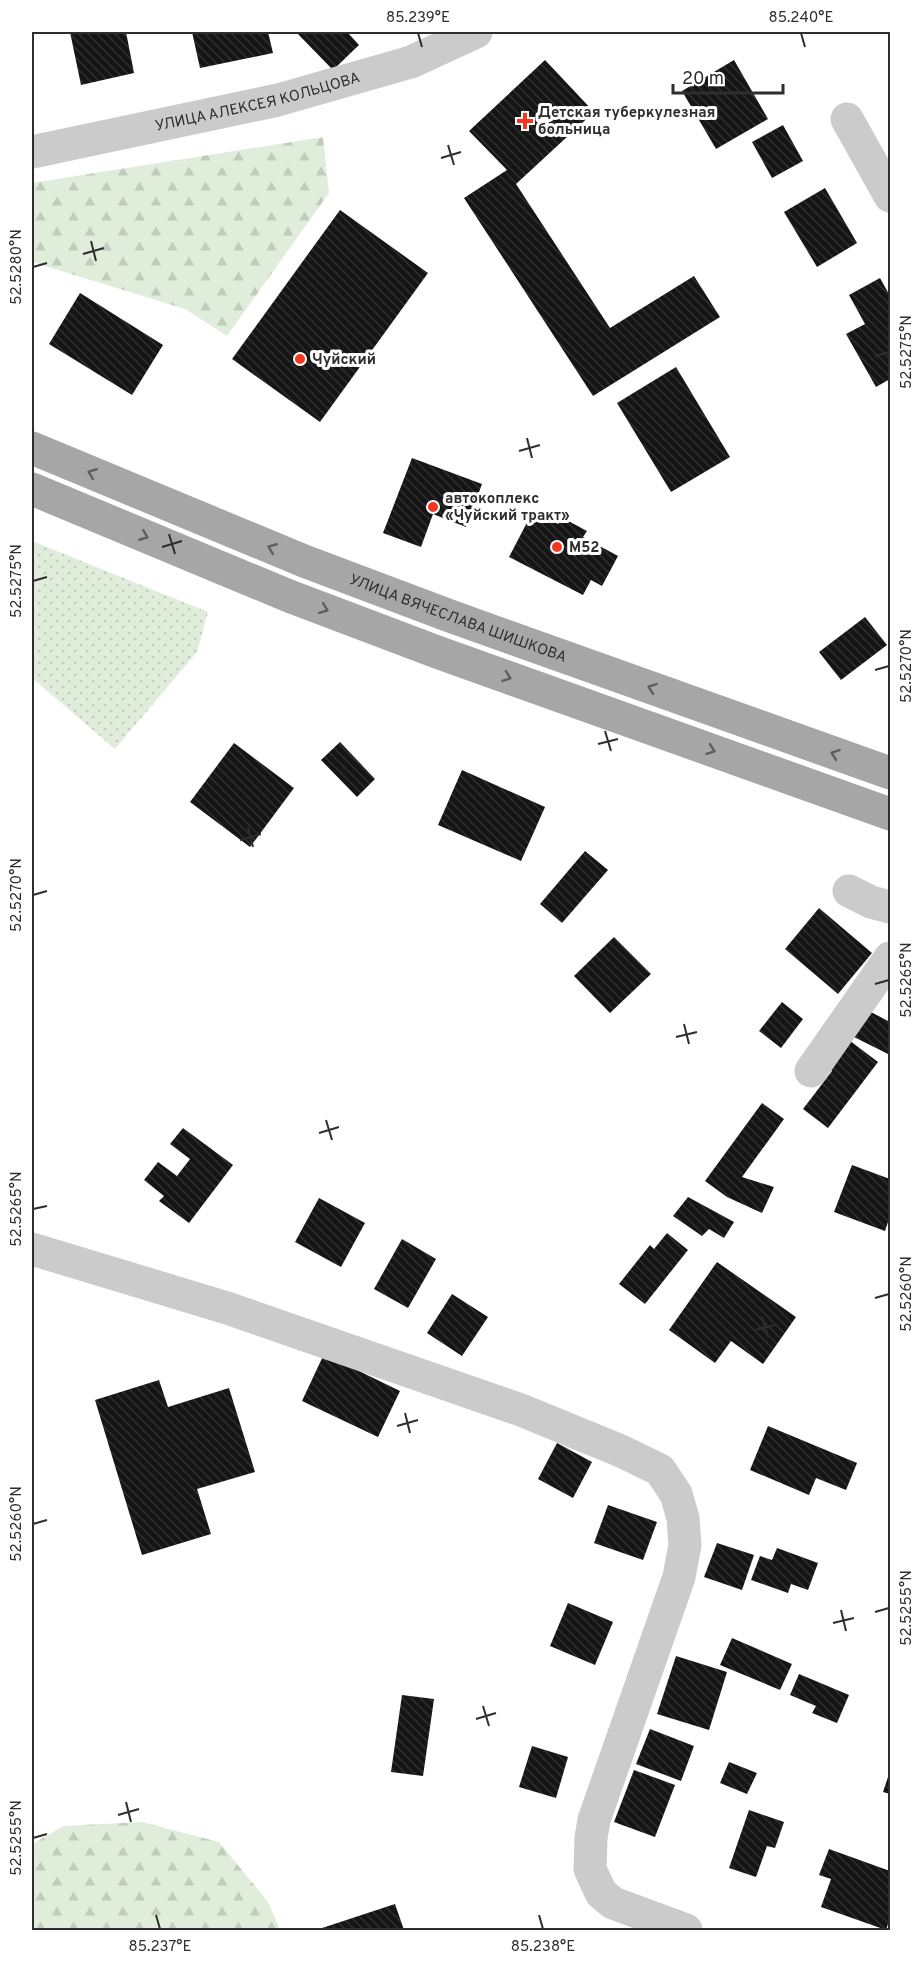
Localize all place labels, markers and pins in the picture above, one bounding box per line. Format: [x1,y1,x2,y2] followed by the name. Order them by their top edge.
[538,104,715,140] place label: Детская туберкулезная больница
[516,112,534,130] marker: Детская туберкулезная больница
[312,351,376,370] place label: Чуйский
[293,352,307,366] marker: Чуйский
[445,490,570,526] place label: автокоплекс «Чуйский тракт»
[426,500,440,514] marker: автокоплекс «Чуйский тракт»
[569,539,600,558] place label: М52
[550,540,564,554] marker: М52

